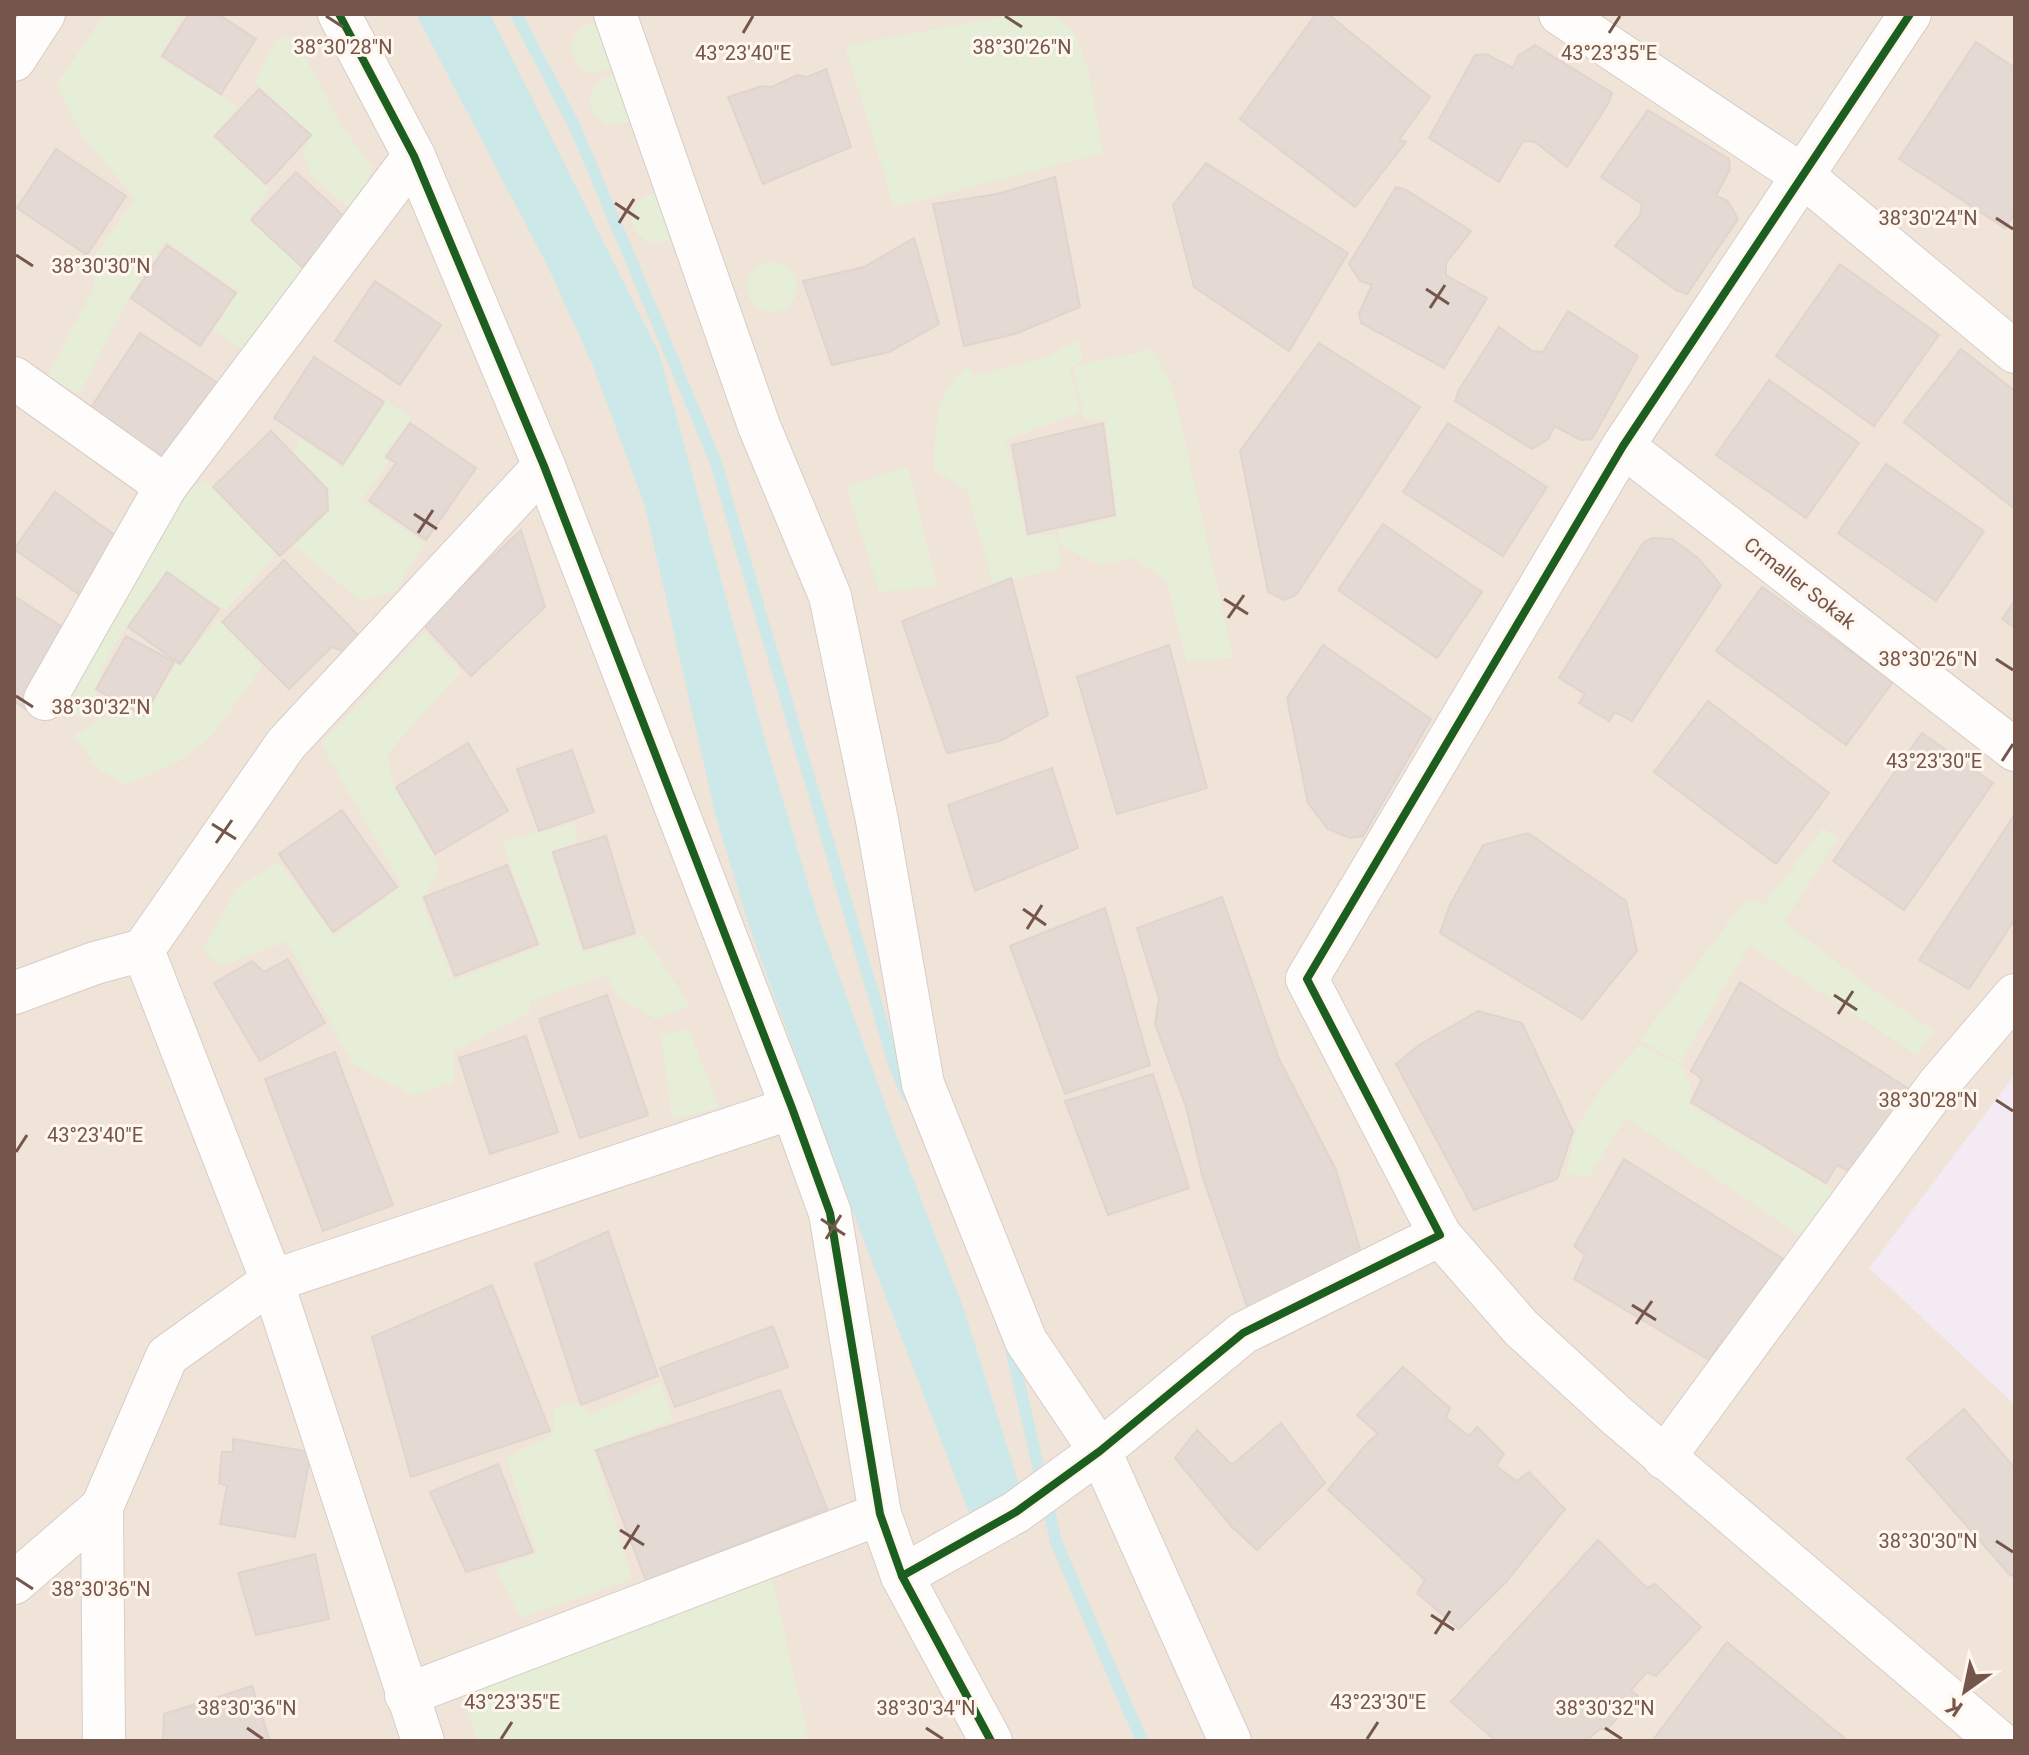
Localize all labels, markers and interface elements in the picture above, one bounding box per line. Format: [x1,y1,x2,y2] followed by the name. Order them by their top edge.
[293,35,393,59] text: 38°30'28"N
[972,35,1072,59] text: 38°30'26"N
[695,41,791,65] text: 43°23'40"E
[1561,41,1657,65] text: 43°23'35"E
[1878,206,1978,230] text: 38°30'24"N
[51,254,151,278] text: 38°30'30"N
[1740,532,1861,634] street label: Crmaller Sokak
[1878,647,1978,671] text: 38°30'26"N
[51,695,151,719] text: 38°30'32"N
[1886,749,1982,773] text: 43°23'30"E
[1878,1088,1978,1112] text: 38°30'28"N
[47,1123,143,1147] text: 43°23'40"E
[1878,1529,1978,1553] text: 38°30'30"N
[51,1577,151,1601] text: 38°30'36"N
[1925,1651,2005,1731] north arrow
[464,1690,560,1714] text: 43°23'35"E
[1330,1690,1426,1714] text: 43°23'30"E
[1941,1693,1967,1722] text: K
[197,1696,297,1720] text: 38°30'36"N
[876,1696,976,1720] text: 38°30'34"N
[1555,1696,1655,1720] text: 38°30'32"N

